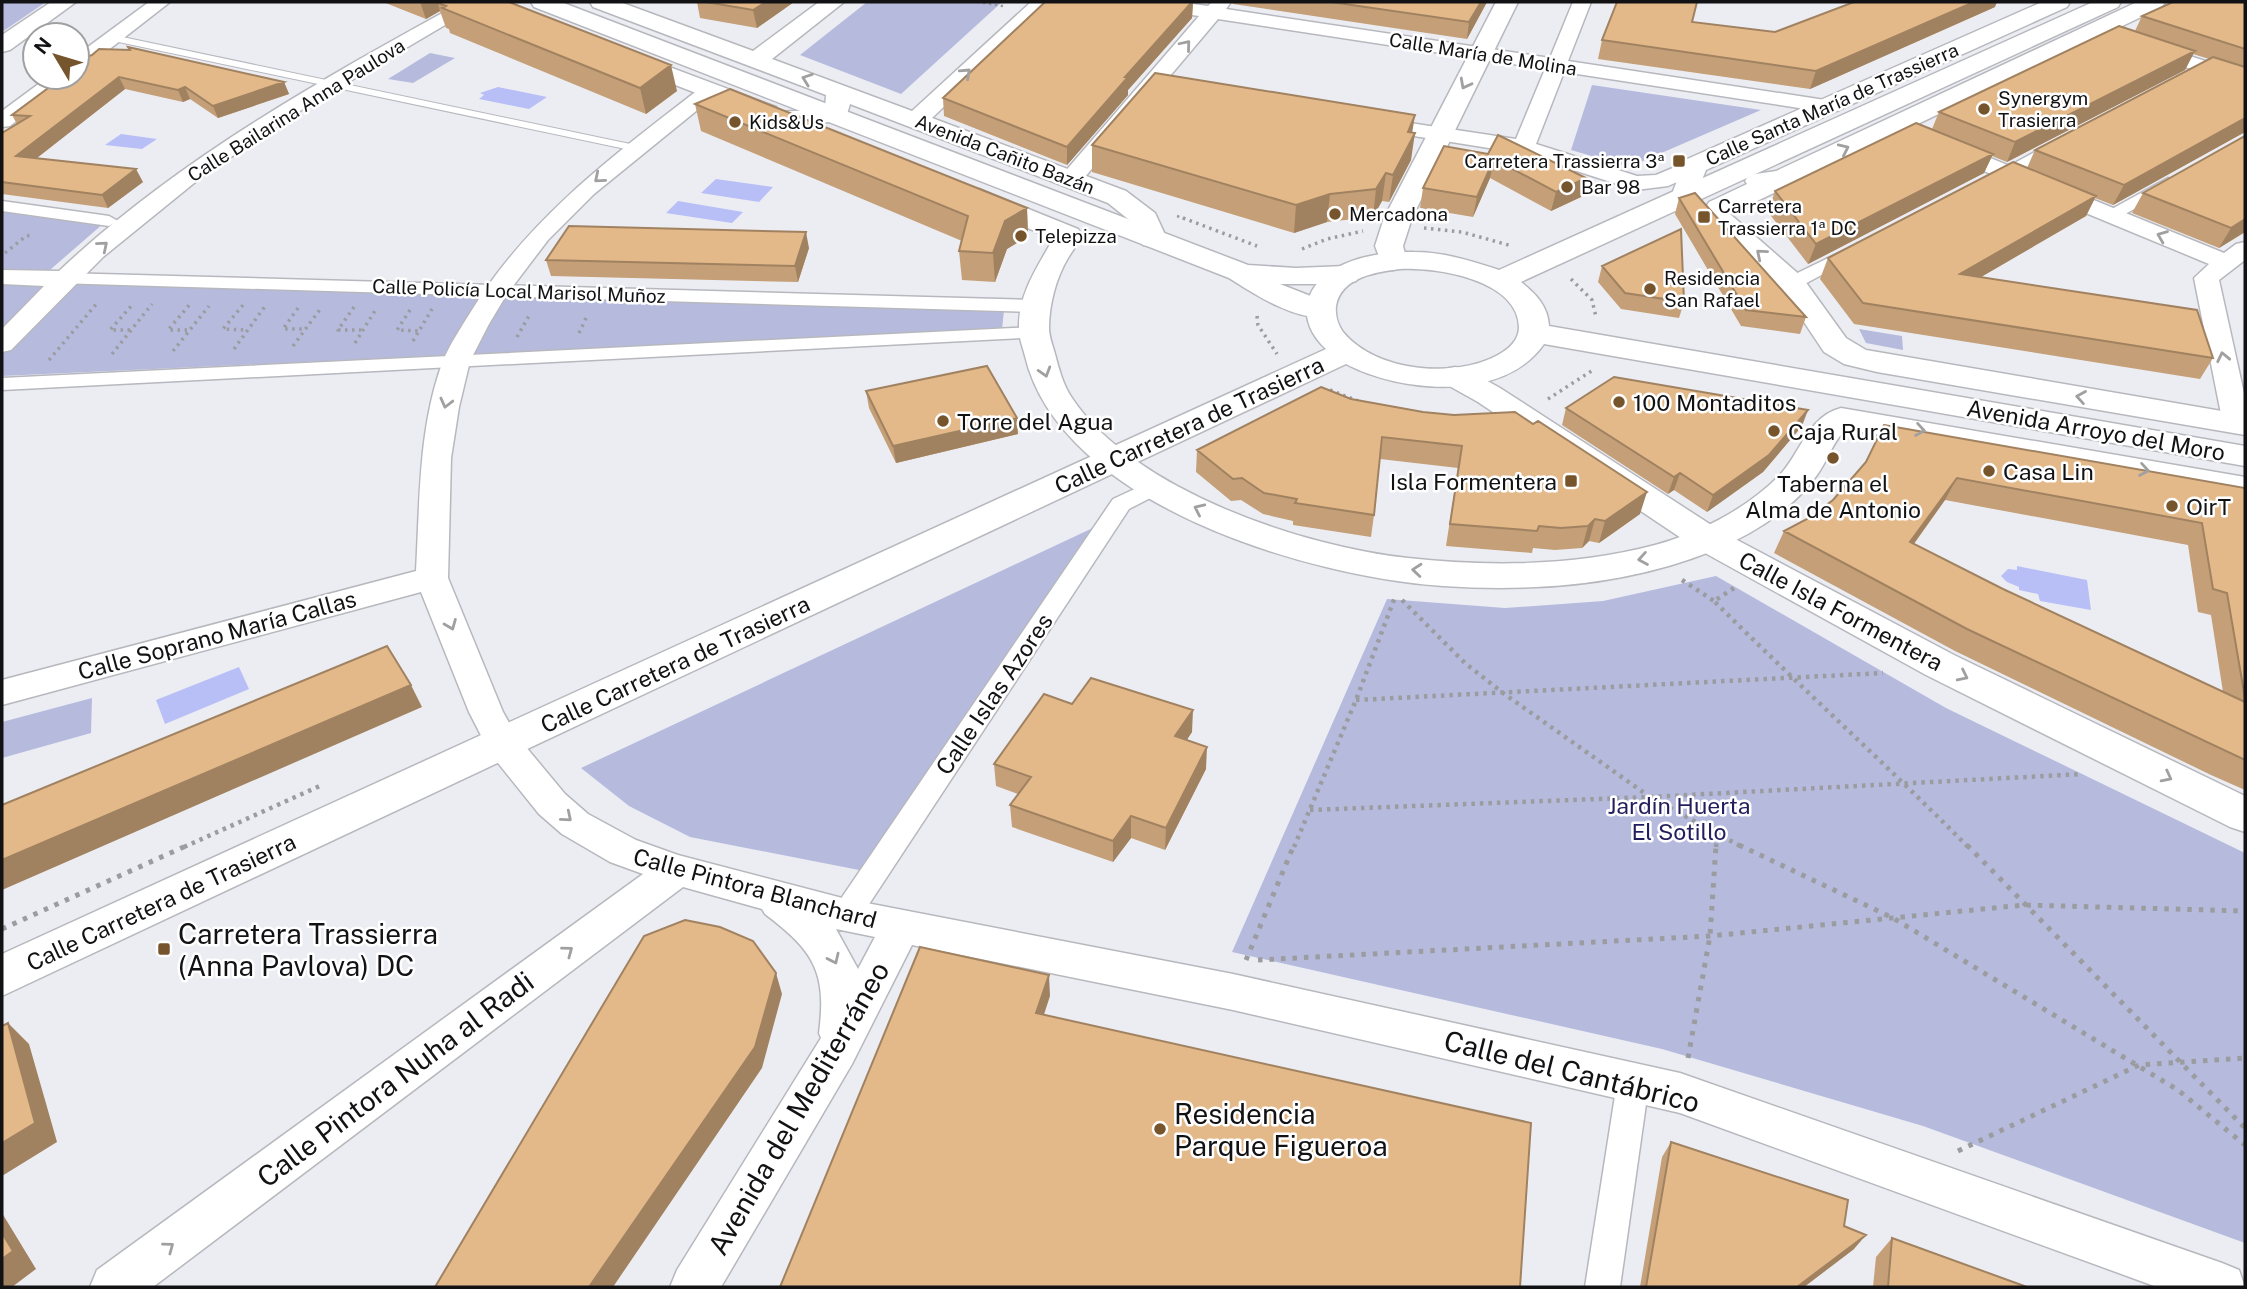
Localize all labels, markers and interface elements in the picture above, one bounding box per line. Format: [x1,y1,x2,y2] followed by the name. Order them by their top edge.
[21,21,91,91] north arrow
[1388,28,1578,80] street label: Calle María de Molina
[29,33,56,58] text: N
[183,34,409,186] street label: Calle Bailarina Anna Paulova
[1702,38,1962,170] street label: Calle Santa María de Trassierra
[1178,40,1190,53] one-way arrow
[958,69,971,81] one-way arrow
[801,73,813,87] one-way arrow
[1460,77,1473,90] one-way arrow
[1998,87,2088,131] place label: Synergym Trasierra
[1976,101,1992,117] marker: Synergym Trasierra
[912,110,1098,198] street label: Avenida Cañito Bazán
[749,111,824,133] place label: Kids&Us
[727,114,743,130] marker: Kids&Us
[1837,143,1849,157] one-way arrow
[1464,150,1665,172] place label: Carretera Trassierra 3ª
[1671,153,1687,169] marker: Carretera Trassierra 3ª
[595,170,608,182] one-way arrow
[1581,176,1640,198] place label: Bar 98
[1559,179,1575,195] marker: Bar 98
[1718,195,1857,239] place label: Carretera Trassierra 1ª DC
[1349,203,1448,225] place label: Mercadona
[1327,206,1343,222] marker: Mercadona
[1696,209,1712,225] marker: Carretera Trassierra 1ª DC
[1035,225,1117,247] place label: Telepizza
[1013,228,1029,244] marker: Telepizza
[2156,230,2169,244] one-way arrow
[96,241,108,254] one-way arrow
[1756,250,1769,262] one-way arrow
[1664,267,1760,311] place label: Residencia San Rafael
[372,275,666,307] street label: Calle Policía Local Marisol Muñoz
[1642,281,1658,297] marker: Residencia San Rafael
[1050,351,1328,499] street label: Calle Carretera de Trasierra
[2217,351,2232,363] one-way arrow
[1036,365,1051,377] one-way arrow
[1633,389,1796,416] place label: 100 Montaditos
[2075,391,2087,406] one-way arrow
[1611,394,1627,410] marker: 100 Montaditos
[1965,394,2227,466] street label: Avenida Arroyo del Moro
[440,397,454,409] one-way arrow
[957,408,1113,435] place label: Torre del Agua
[935,413,951,429] marker: Torre del Agua
[1788,418,1898,445] place label: Caja Rural
[1914,422,1926,437] one-way arrow
[1766,423,1782,439] marker: Caja Rural
[1825,450,1841,466] marker: Taberna el Alma de Antonio
[2003,458,2094,485] place label: Casa Lin
[2138,462,2150,477] one-way arrow
[1981,463,1997,479] marker: Casa Lin
[1390,468,1557,495] place label: Isla Formentera
[1745,470,1921,523] place label: Taberna el Alma de Antonio
[1563,473,1579,489] marker: Isla Formentera
[2186,493,2232,520] place label: OirT
[2164,498,2180,514] marker: OirT
[1194,503,1206,517] one-way arrow
[1734,546,1948,676] street label: Calle Isla Formentera
[1637,551,1649,566] one-way arrow
[1411,563,1422,578] one-way arrow
[75,585,359,685] street label: Calle Soprano María Callas
[536,590,814,738] street label: Calle Carretera de Trasierra
[930,608,1058,780] street label: Calle Islas Azores
[443,618,457,631] one-way arrow
[1956,667,1968,681] one-way arrow
[2160,769,2172,783] one-way arrow
[1607,792,1751,845] park label: Jardín Huerta El Sotillo
[559,809,572,821] one-way arrow
[22,828,300,976] street label: Calle Carretera de Trasierra
[630,843,880,933] street label: Calle Pintora Blanchard
[178,917,438,982] place label: Carretera Trassierra (Anna Pavlova) DC
[156,941,172,957] marker: Carretera Trassierra (Anna Pavlova) DC
[560,947,573,959] one-way arrow
[825,952,839,964] one-way arrow
[700,956,896,1260] street label: Avenida del Mediterráneo
[250,964,540,1194] street label: Calle Pintora Nuha al Radi
[1441,1023,1703,1119] street label: Calle del Cantábrico
[1174,1097,1388,1162] place label: Residencia Parque Figueroa
[1152,1121,1168,1137] marker: Residencia Parque Figueroa
[161,1242,174,1255] one-way arrow

